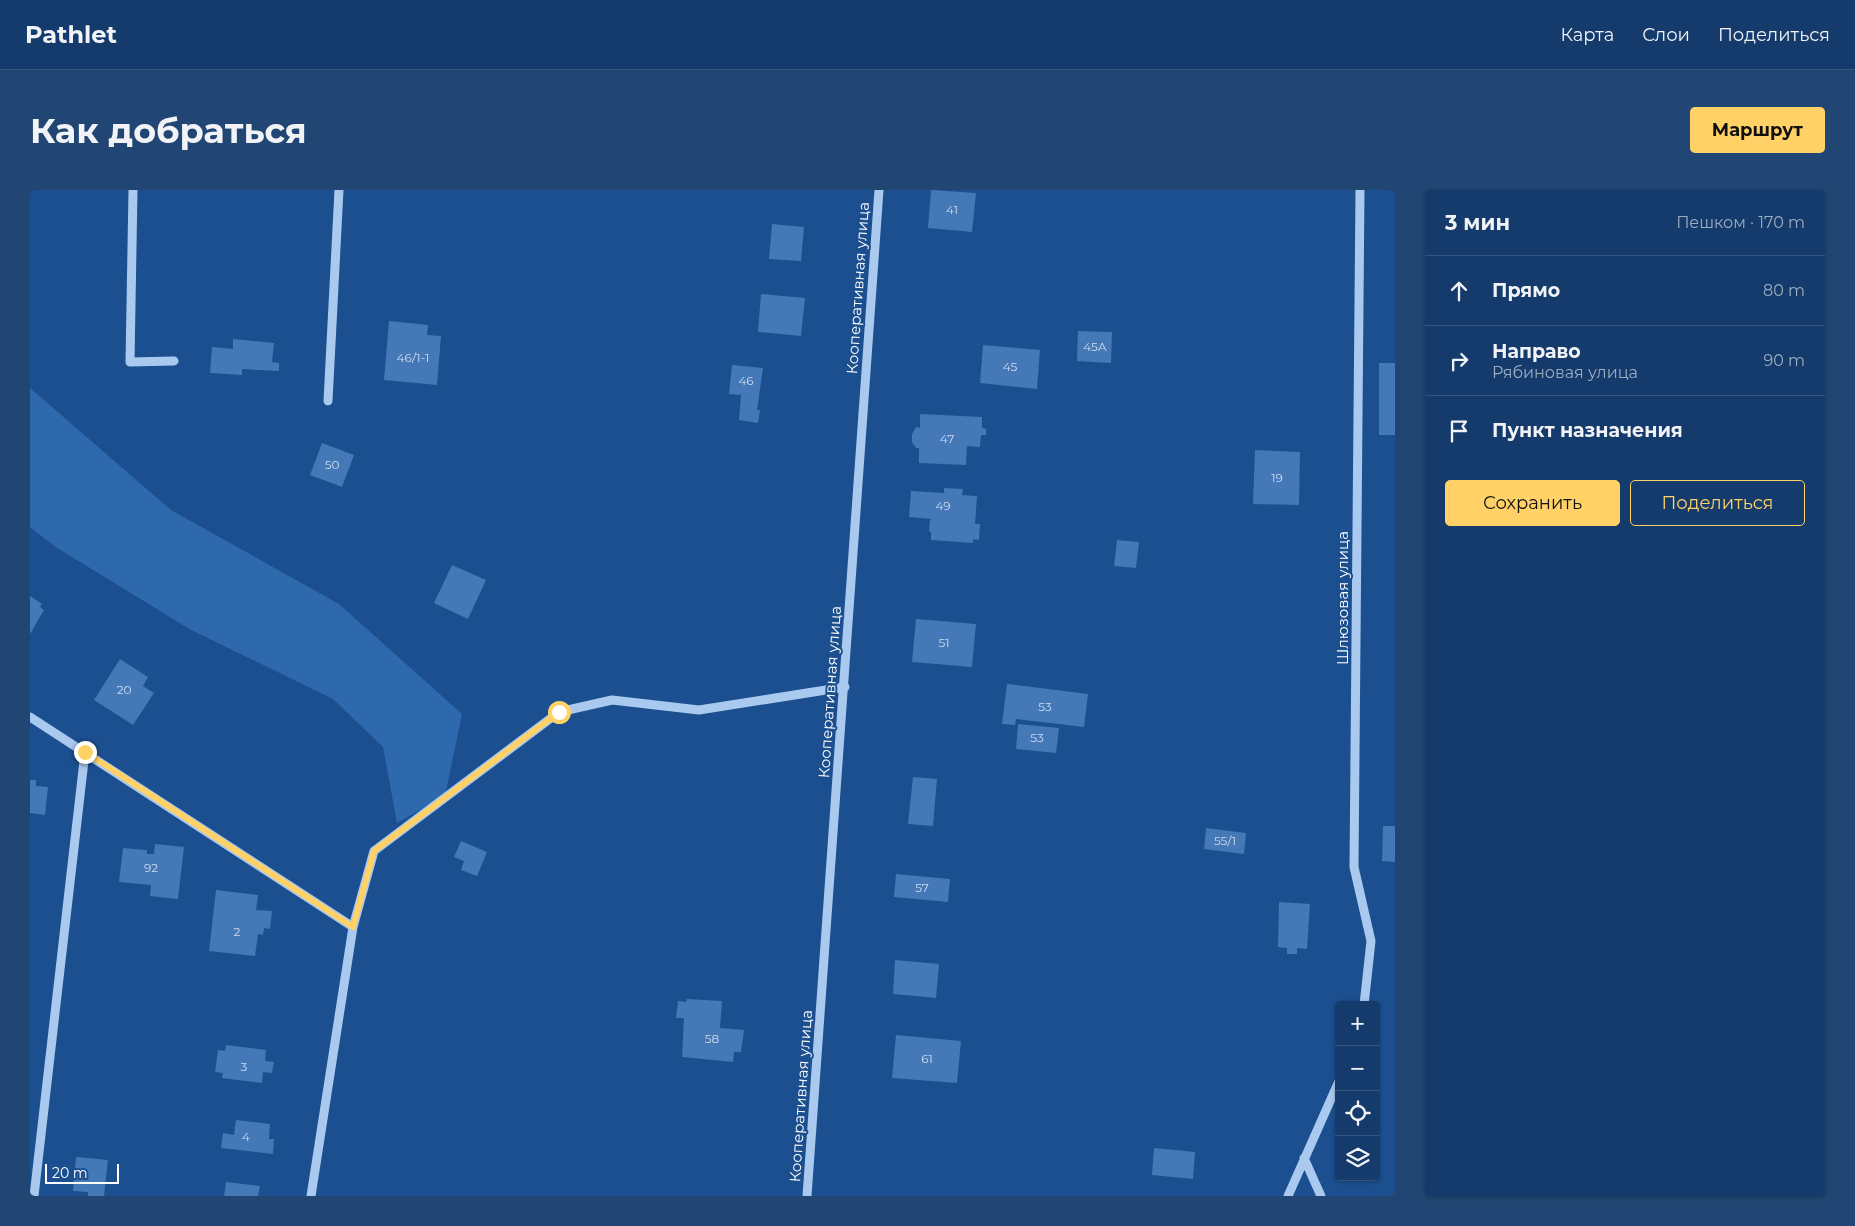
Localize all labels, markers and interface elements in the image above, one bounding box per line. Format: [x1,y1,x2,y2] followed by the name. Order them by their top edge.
[25,20,117,49] text: Pathlet
[1560,24,1614,46] text: Карта
[1642,24,1690,46] text: Слои
[1718,24,1830,46] text: Поделиться
[1690,107,1825,153] button: Маршрут
[30,109,307,152] text: Как добраться
[842,201,873,375] street label: Кооперативная улица
[946,202,958,217] house number: 41
[1445,210,1510,235] text: 3 мин
[1676,213,1805,232] text: Пешком · 170 m
[1445,277,1473,305] icon: ahead
[1492,279,1560,302] text: Прямо
[1763,281,1805,300] text: 80 m
[1083,339,1107,354] house number: 45А
[1492,340,1581,363] text: Направо
[1445,347,1473,375] icon: right
[397,350,429,365] house number: 46/1-1
[1763,351,1805,370] text: 90 m
[1003,359,1018,374] house number: 45
[1492,363,1638,382] text: Рябиновая улица
[738,373,754,388] house number: 46
[1445,417,1473,445] icon: arrive
[1492,419,1683,442] text: Пункт назначения
[940,431,954,446] house number: 47
[325,457,339,472] house number: 50
[1271,470,1283,485] house number: 19
[1445,480,1620,526] button: Сохранить
[1630,480,1805,526] button: Поделиться
[935,498,951,513] house number: 49
[1333,531,1352,665] street label: Шлюзовая улица
[814,605,845,779] street label: Кооперативная улица
[938,635,950,650] house number: 51
[117,682,131,697] house number: 20
[1038,699,1052,714] house number: 53
[548,701,571,724] route start
[1030,730,1044,745] house number: 53
[74,741,97,764] route end
[1214,833,1236,848] house number: 55/1
[144,860,158,875] house number: 92
[915,880,929,895] house number: 57
[234,924,241,939] house number: 2
[1335,1001,1380,1181] map controls
[1335,1001,1380,1046] button: +
[785,1009,816,1183] street label: Кооперативная улица
[705,1031,720,1046] house number: 58
[1335,1046,1380,1091] button: −
[921,1051,933,1066] house number: 61
[241,1059,248,1074] house number: 3
[1335,1091,1380,1136] button: locate
[242,1129,250,1144] house number: 4
[1335,1136,1380,1181] button: layers
[45,1161,119,1184] scale bar
[52,1164,88,1182] text: 20 m

